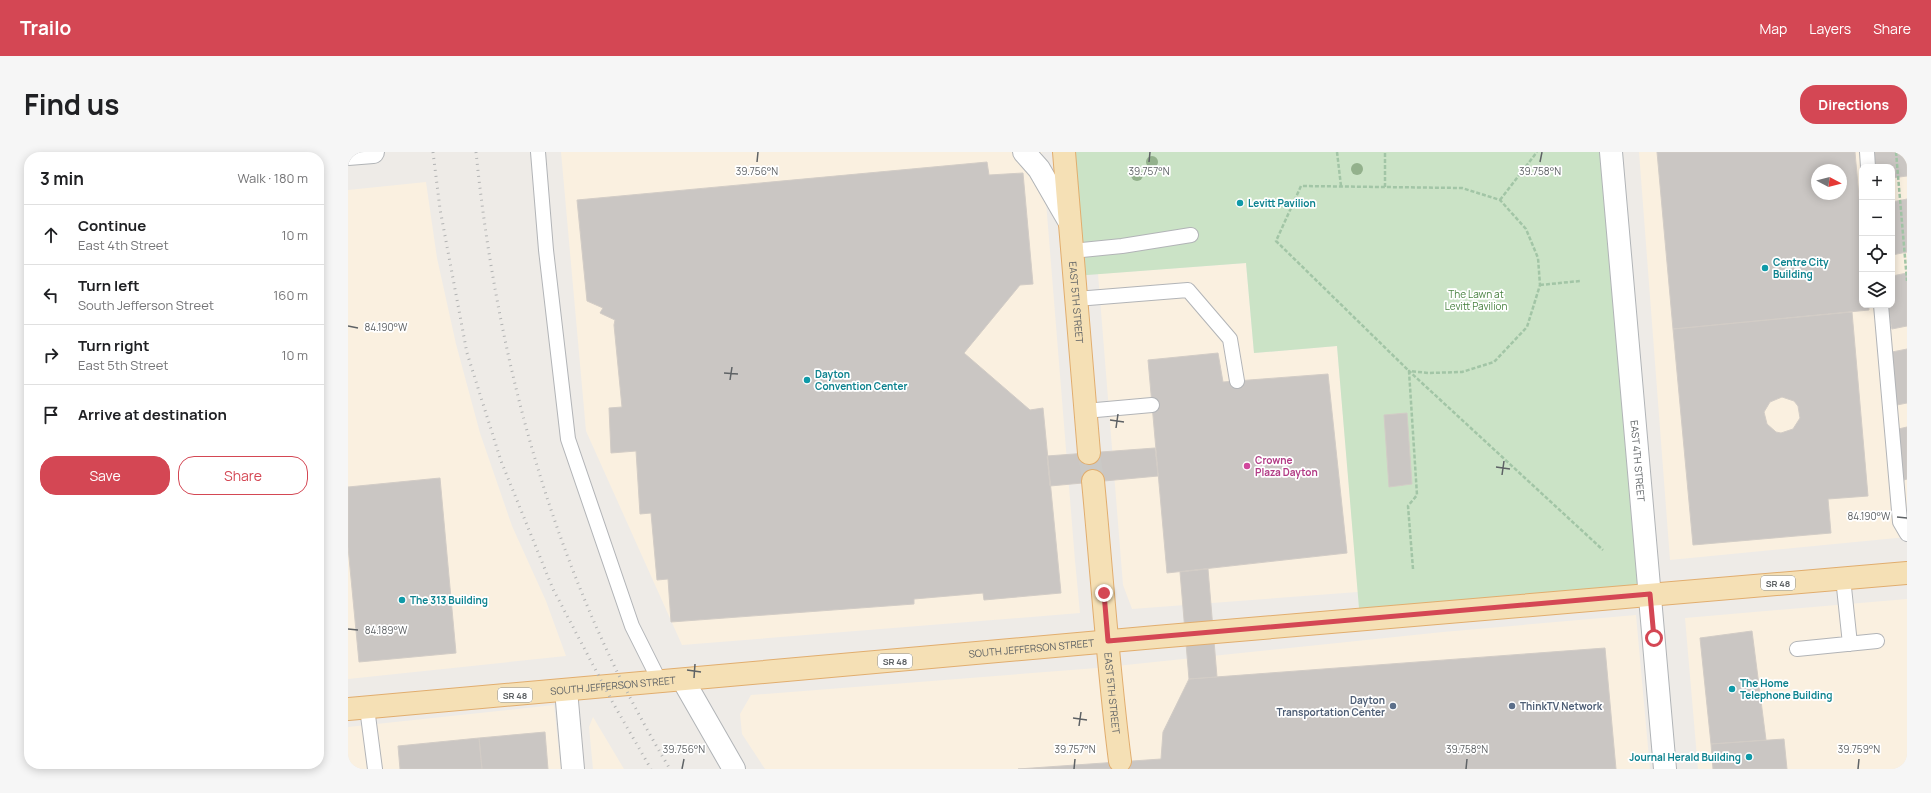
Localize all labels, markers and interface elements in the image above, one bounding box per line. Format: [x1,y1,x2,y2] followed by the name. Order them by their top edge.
[20,15,71,41] text: Trailo
[1759,19,1787,38] text: Map
[1809,19,1851,38] text: Layers
[1873,19,1911,38] text: Share
[24,85,119,123] text: Find us
[1800,85,1907,124] button: Directions
[736,164,778,178] text: 39.756°N
[1128,164,1170,178] text: 39.757°N
[1519,164,1561,178] text: 39.758°N
[1811,164,1847,200] north arrow
[1859,164,1895,308] map controls
[1859,164,1895,200] button: +
[40,167,84,190] text: 3 min
[237,169,308,187] text: Walk · 180 m
[1248,196,1316,210] place label: Levitt Pavilion
[1235,198,1245,208] marker: Levitt Pavilion
[1859,200,1895,236] button: −
[78,215,146,236] text: Continue
[40,224,62,246] icon: ahead
[281,226,308,244] text: 10 m
[78,236,169,254] text: East 4th Street
[1859,236,1895,272] button: locate
[1773,255,1829,281] place label: Centre City Building
[1066,261,1087,344] street label: EAST 5TH STREET
[1760,263,1770,273] marker: Centre City Building
[1859,272,1895,308] button: layers
[78,275,140,296] text: Turn left
[40,284,62,306] icon: left
[273,286,308,304] text: 160 m
[1445,287,1507,313] park label: The Lawn at Levitt Pavilion
[78,296,214,314] text: South Jefferson Street
[365,320,408,334] text: 84.190°W
[78,335,149,356] text: Turn right
[40,344,62,366] icon: right
[281,346,308,364] text: 10 m
[78,356,168,374] text: East 5th Street
[815,367,907,393] place label: Dayton Convention Center
[802,375,812,385] marker: Dayton Convention Center
[40,404,62,426] icon: arrive
[78,404,227,425] text: Arrive at destination
[1627,420,1649,502] street label: EAST 4TH STREET
[1255,453,1318,479] place label: Crowne Plaza Dayton
[40,456,170,495] button: Save
[178,456,308,495] button: Share
[1242,461,1252,471] marker: Crowne Plaza Dayton
[1848,509,1891,523] text: 84.190°W
[1761,576,1795,590] road number: SR 48
[1095,584,1113,602] route end
[410,593,488,607] place label: The 313 Building
[397,595,407,605] marker: The 313 Building
[365,623,408,637] text: 84.189°W
[1645,629,1663,647] route start
[968,636,1095,661] street label: SOUTH JEFFERSON STREET
[1101,652,1124,735] street label: EAST 5TH STREET
[878,654,912,668] road number: SR 48
[550,673,676,698] street label: SOUTH JEFFERSON STREET
[1740,676,1832,702] place label: The Home Telephone Building
[1727,684,1737,694] marker: The Home Telephone Building
[498,688,532,702] road number: SR 48
[1277,693,1385,719] place label: Dayton Transportation Center
[1520,699,1603,713] place label: ThinkTV Network
[1388,701,1398,711] marker: Dayton Transportation Center
[1507,701,1517,711] marker: ThinkTV Network
[663,742,705,756] text: 39.756°N
[1054,742,1096,756] text: 39.757°N
[1446,742,1488,756] text: 39.758°N
[1838,742,1880,756] text: 39.759°N
[1629,750,1741,764] place label: Journal Herald Building
[1744,752,1754,762] marker: Journal Herald Building

